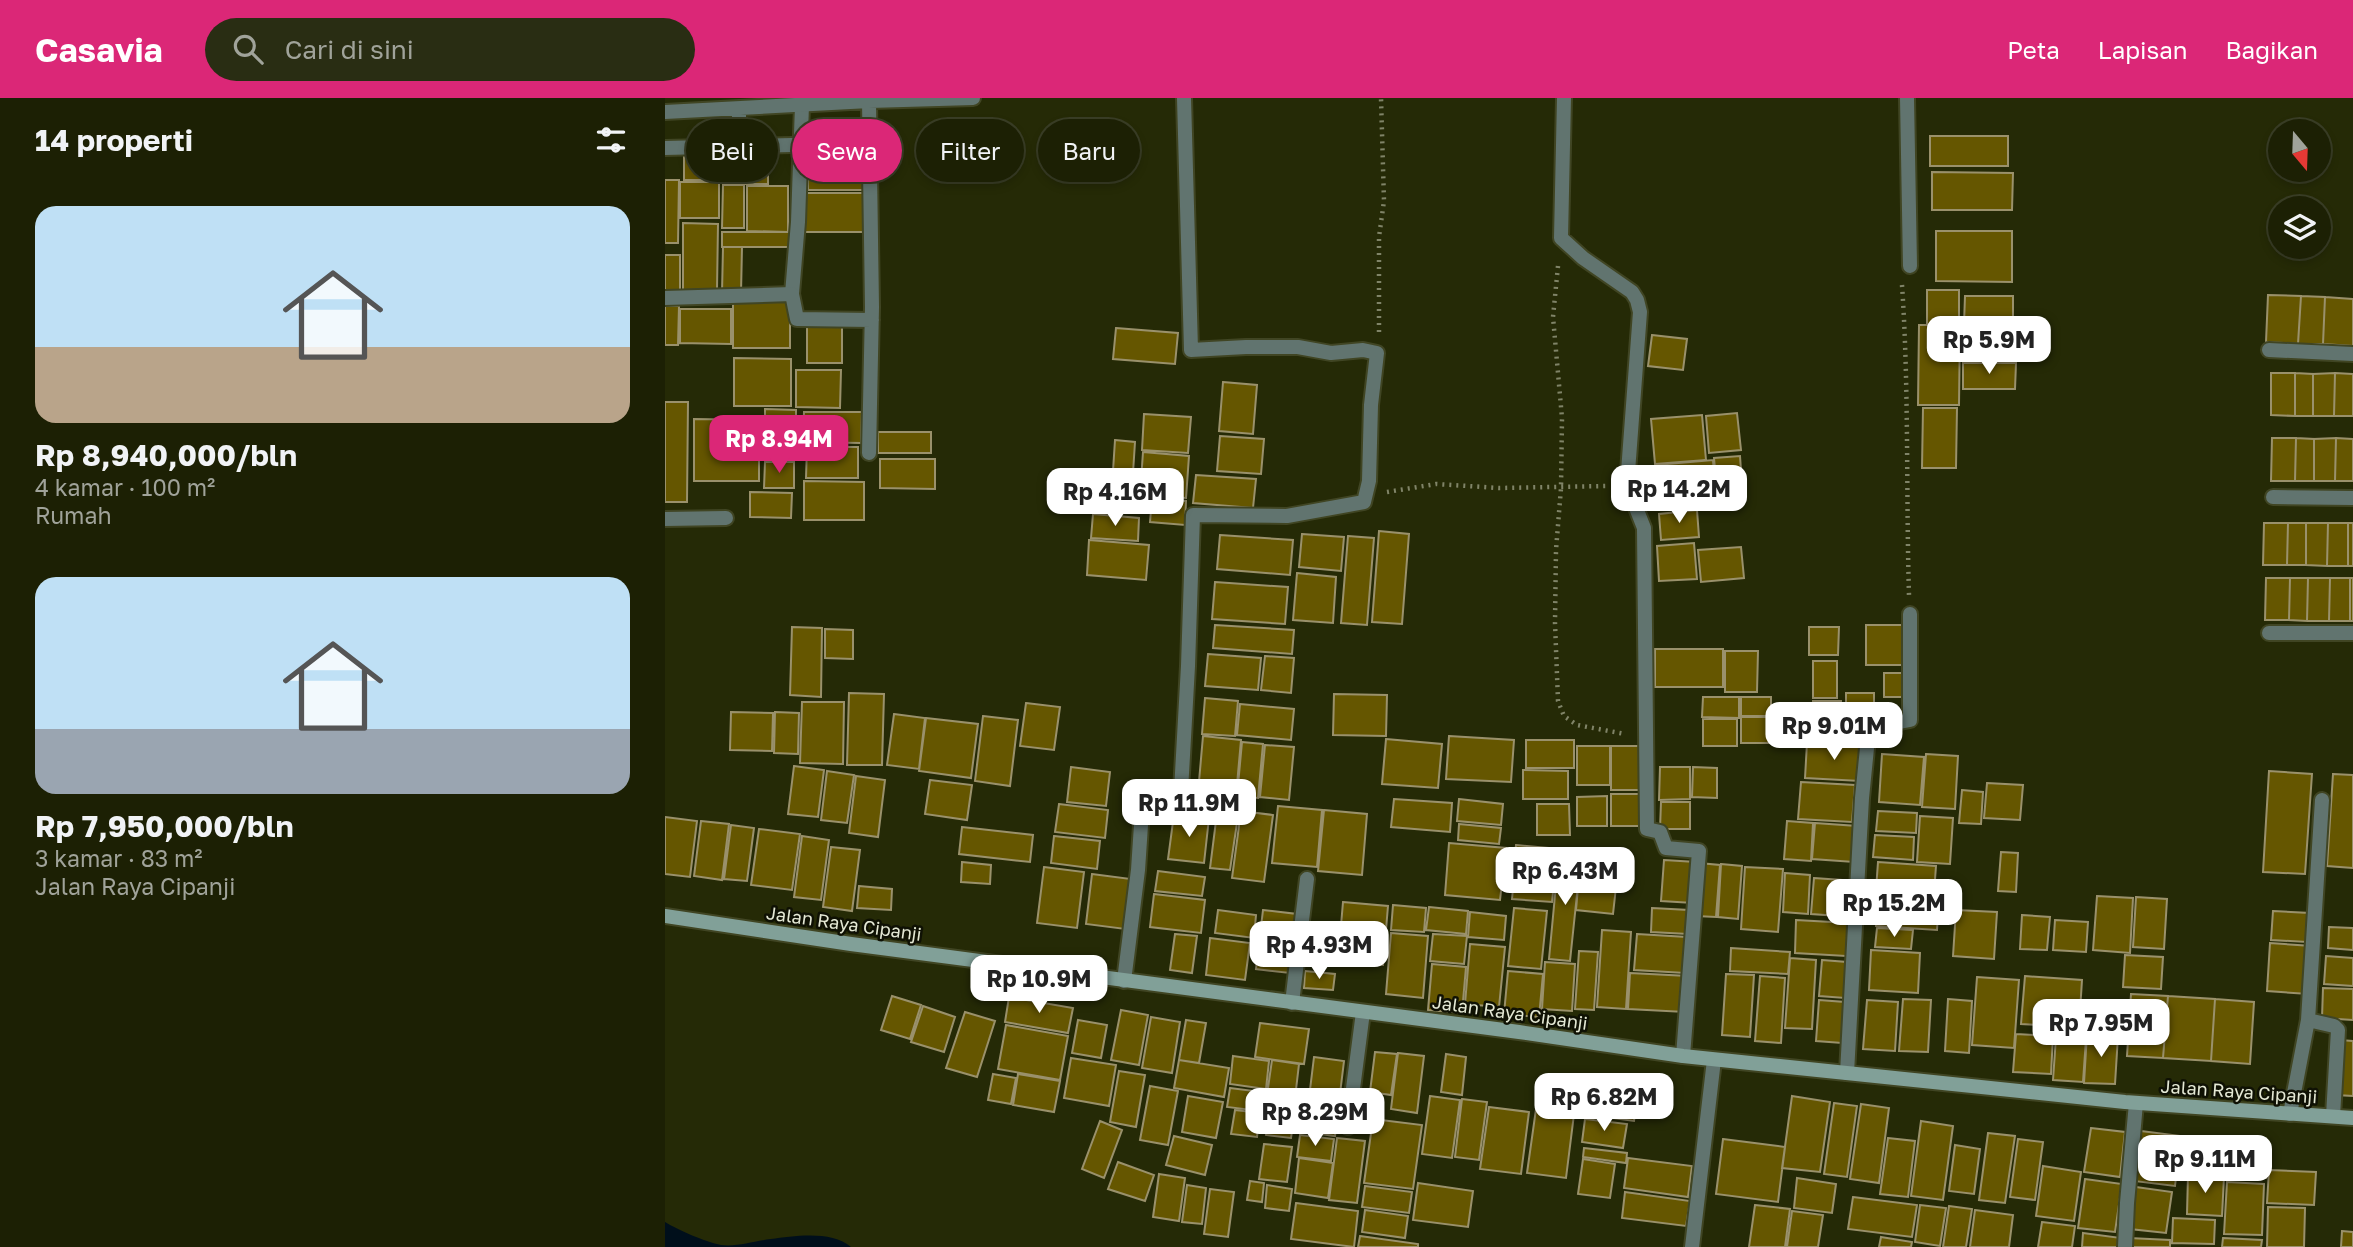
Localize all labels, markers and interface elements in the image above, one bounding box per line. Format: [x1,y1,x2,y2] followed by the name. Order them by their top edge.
[205,18,695,81] search box
[35,30,163,69] text: Casavia
[229,30,267,68] icon: search
[285,34,414,65] text: Cari di sini
[2007,35,2060,64] text: Peta
[2098,35,2188,64] text: Lapisan
[2226,35,2318,64] text: Bagikan
[686,119,778,182] chip: Beli
[792,119,902,182] chip: Sewa
[916,119,1024,182] chip: Filter
[1038,119,1140,182] chip: Baru
[2268,119,2331,182] north arrow
[2268,119,2331,259] map controls
[592,121,630,159] icon: filters
[35,122,193,158] text: 14 properti
[2268,196,2331,259] button: layers
[270,252,396,378] icon: home
[1924,316,2054,376] pin: Rp 5.9M
[1943,325,2035,353] text: Rp 5.9M
[707,416,851,475] pin: Rp 8.94M
[725,424,833,452] text: Rp 8.94M
[35,437,297,473] text: Rp 8,940,000/bln
[1607,466,1751,525] pin: Rp 14.2M
[1043,468,1187,528] pin: Rp 4.16M
[35,473,215,501] text: 4 kamar · 100 m²
[1627,474,1731,502] text: Rp 14.2M
[1063,477,1167,505] text: Rp 4.16M
[35,501,112,529] text: Rumah
[270,623,396,749] icon: home
[1762,702,1906,762] pin: Rp 9.01M
[1781,711,1887,739] text: Rp 9.01M
[1117,780,1261,839] pin: Rp 11.9M
[1138,788,1240,816] text: Rp 11.9M
[35,808,294,844] text: Rp 7,950,000/bln
[35,844,203,872] text: 3 kamar · 83 m²
[1493,848,1637,907] pin: Rp 6.43M
[1512,856,1618,884] text: Rp 6.43M
[35,872,235,900] text: Jalan Raya Cipanji
[1822,880,1966,939] pin: Rp 15.2M
[1842,888,1946,916] text: Rp 15.2M
[765,901,923,945] street label: Jalan Raya Cipanji
[1247,922,1391,981] pin: Rp 4.93M
[1266,930,1372,958] text: Rp 4.93M
[967,956,1111,1015] pin: Rp 10.9M
[986,964,1092,992] text: Rp 10.9M
[1431,990,1589,1034] street label: Jalan Raya Cipanji
[2029,1000,2173,1059] pin: Rp 7.95M
[2049,1008,2153,1036] text: Rp 7.95M
[1532,1074,1676,1133] pin: Rp 6.82M
[2160,1075,2318,1107] street label: Jalan Raya Cipanji
[1550,1082,1658,1110] text: Rp 6.82M
[1243,1088,1387,1148] pin: Rp 8.29M
[1261,1097,1369,1125] text: Rp 8.29M
[2133,1136,2277,1195] pin: Rp 9.11M
[2154,1144,2256,1172] text: Rp 9.11M

